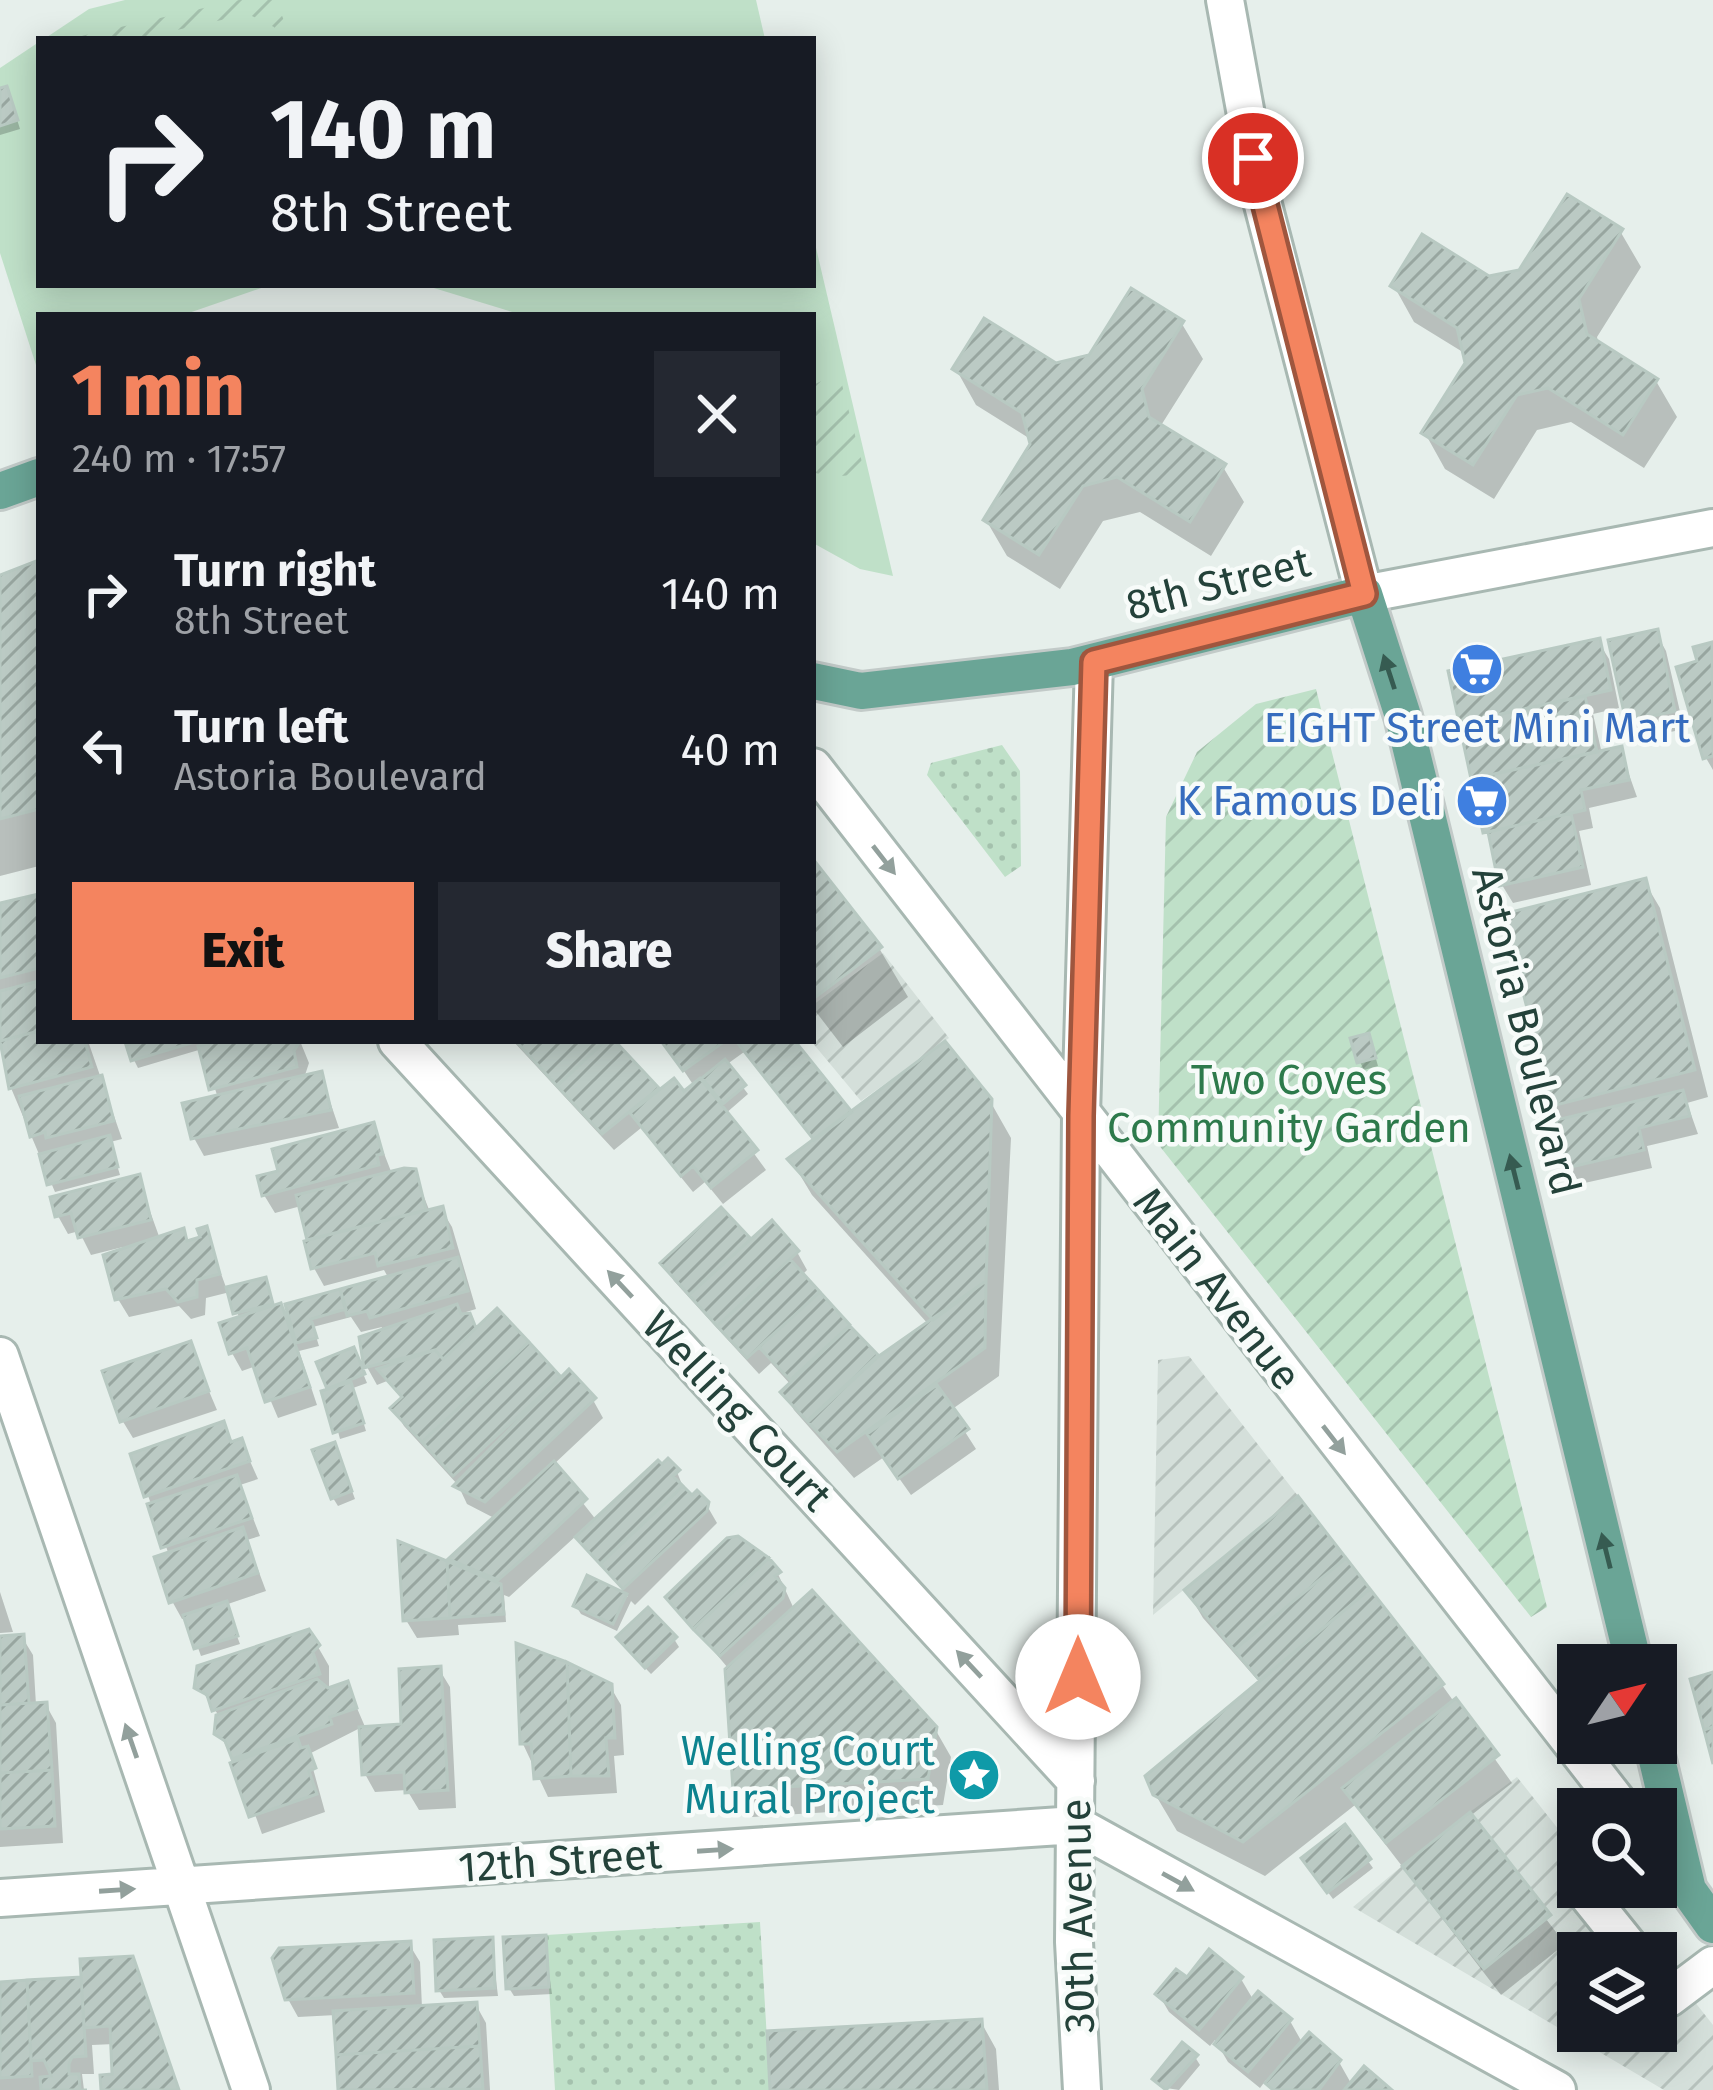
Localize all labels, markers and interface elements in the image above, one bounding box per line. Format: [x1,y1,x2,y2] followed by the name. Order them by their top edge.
[270,79,496,180] text: 140 m
[72,84,228,240] icon: right
[1202,107,1304,209] pin
[1220,125,1286,191] icon: arrive
[270,181,512,245] text: 8th Street
[72,348,245,434] text: 1 min
[654,351,780,477] button: close
[72,436,286,482] text: 240 m · 17:57
[1121,537,1316,631] street label: 8th Street
[174,544,376,598] text: Turn right
[72,561,138,627] icon: right
[661,567,780,621] text: 140 m
[174,598,349,644] text: 8th Street
[1449,641,1505,697] supermarket icon: EIGHT Street Mini Mart
[1378,653,1397,690] one-way arrow
[174,700,348,754] text: Turn left
[1264,703,1691,753] place label: EIGHT Street Mini Mart
[72,717,138,783] icon: left
[680,723,780,777] text: 40 m
[174,754,487,800] text: Astoria Boulevard
[1454,773,1510,829] supermarket icon: K Famous Deli
[1176,776,1443,826] place label: K Famous Deli
[872,844,896,876] one-way arrow
[1461,861,1591,1201] street label: Astoria Boulevard
[72,882,414,1020] button: Exit
[438,882,780,1020] button: Share
[1107,1055,1471,1153] park label: Two Coves Community Garden
[1504,1154,1523,1191] one-way arrow
[1123,1178,1311,1400] street label: Main Avenue
[607,1269,634,1298] one-way arrow
[632,1301,843,1522] street label: Welling Court
[1321,1424,1346,1455] one-way arrow
[1596,1533,1615,1570] one-way arrow
[1015,1614,1141,1740] position arrow
[1557,1644,1677,1764] north arrow
[1557,1644,1677,2052] map controls
[955,1650,983,1679] one-way arrow
[121,1722,140,1759] one-way arrow
[681,1726,936,1824] place label: Welling Court Mural Project
[946,1747,1002,1803] place icon: Welling Court Mural Project
[1557,1788,1677,1908] button: search
[1051,1798,1105,2034] street label: 30th Avenue
[457,1829,664,1893] street label: 12th Street
[697,1841,734,1860] one-way arrow
[1161,1871,1195,1892] one-way arrow
[99,1881,136,1900] one-way arrow
[1557,1932,1677,2052] button: layers

